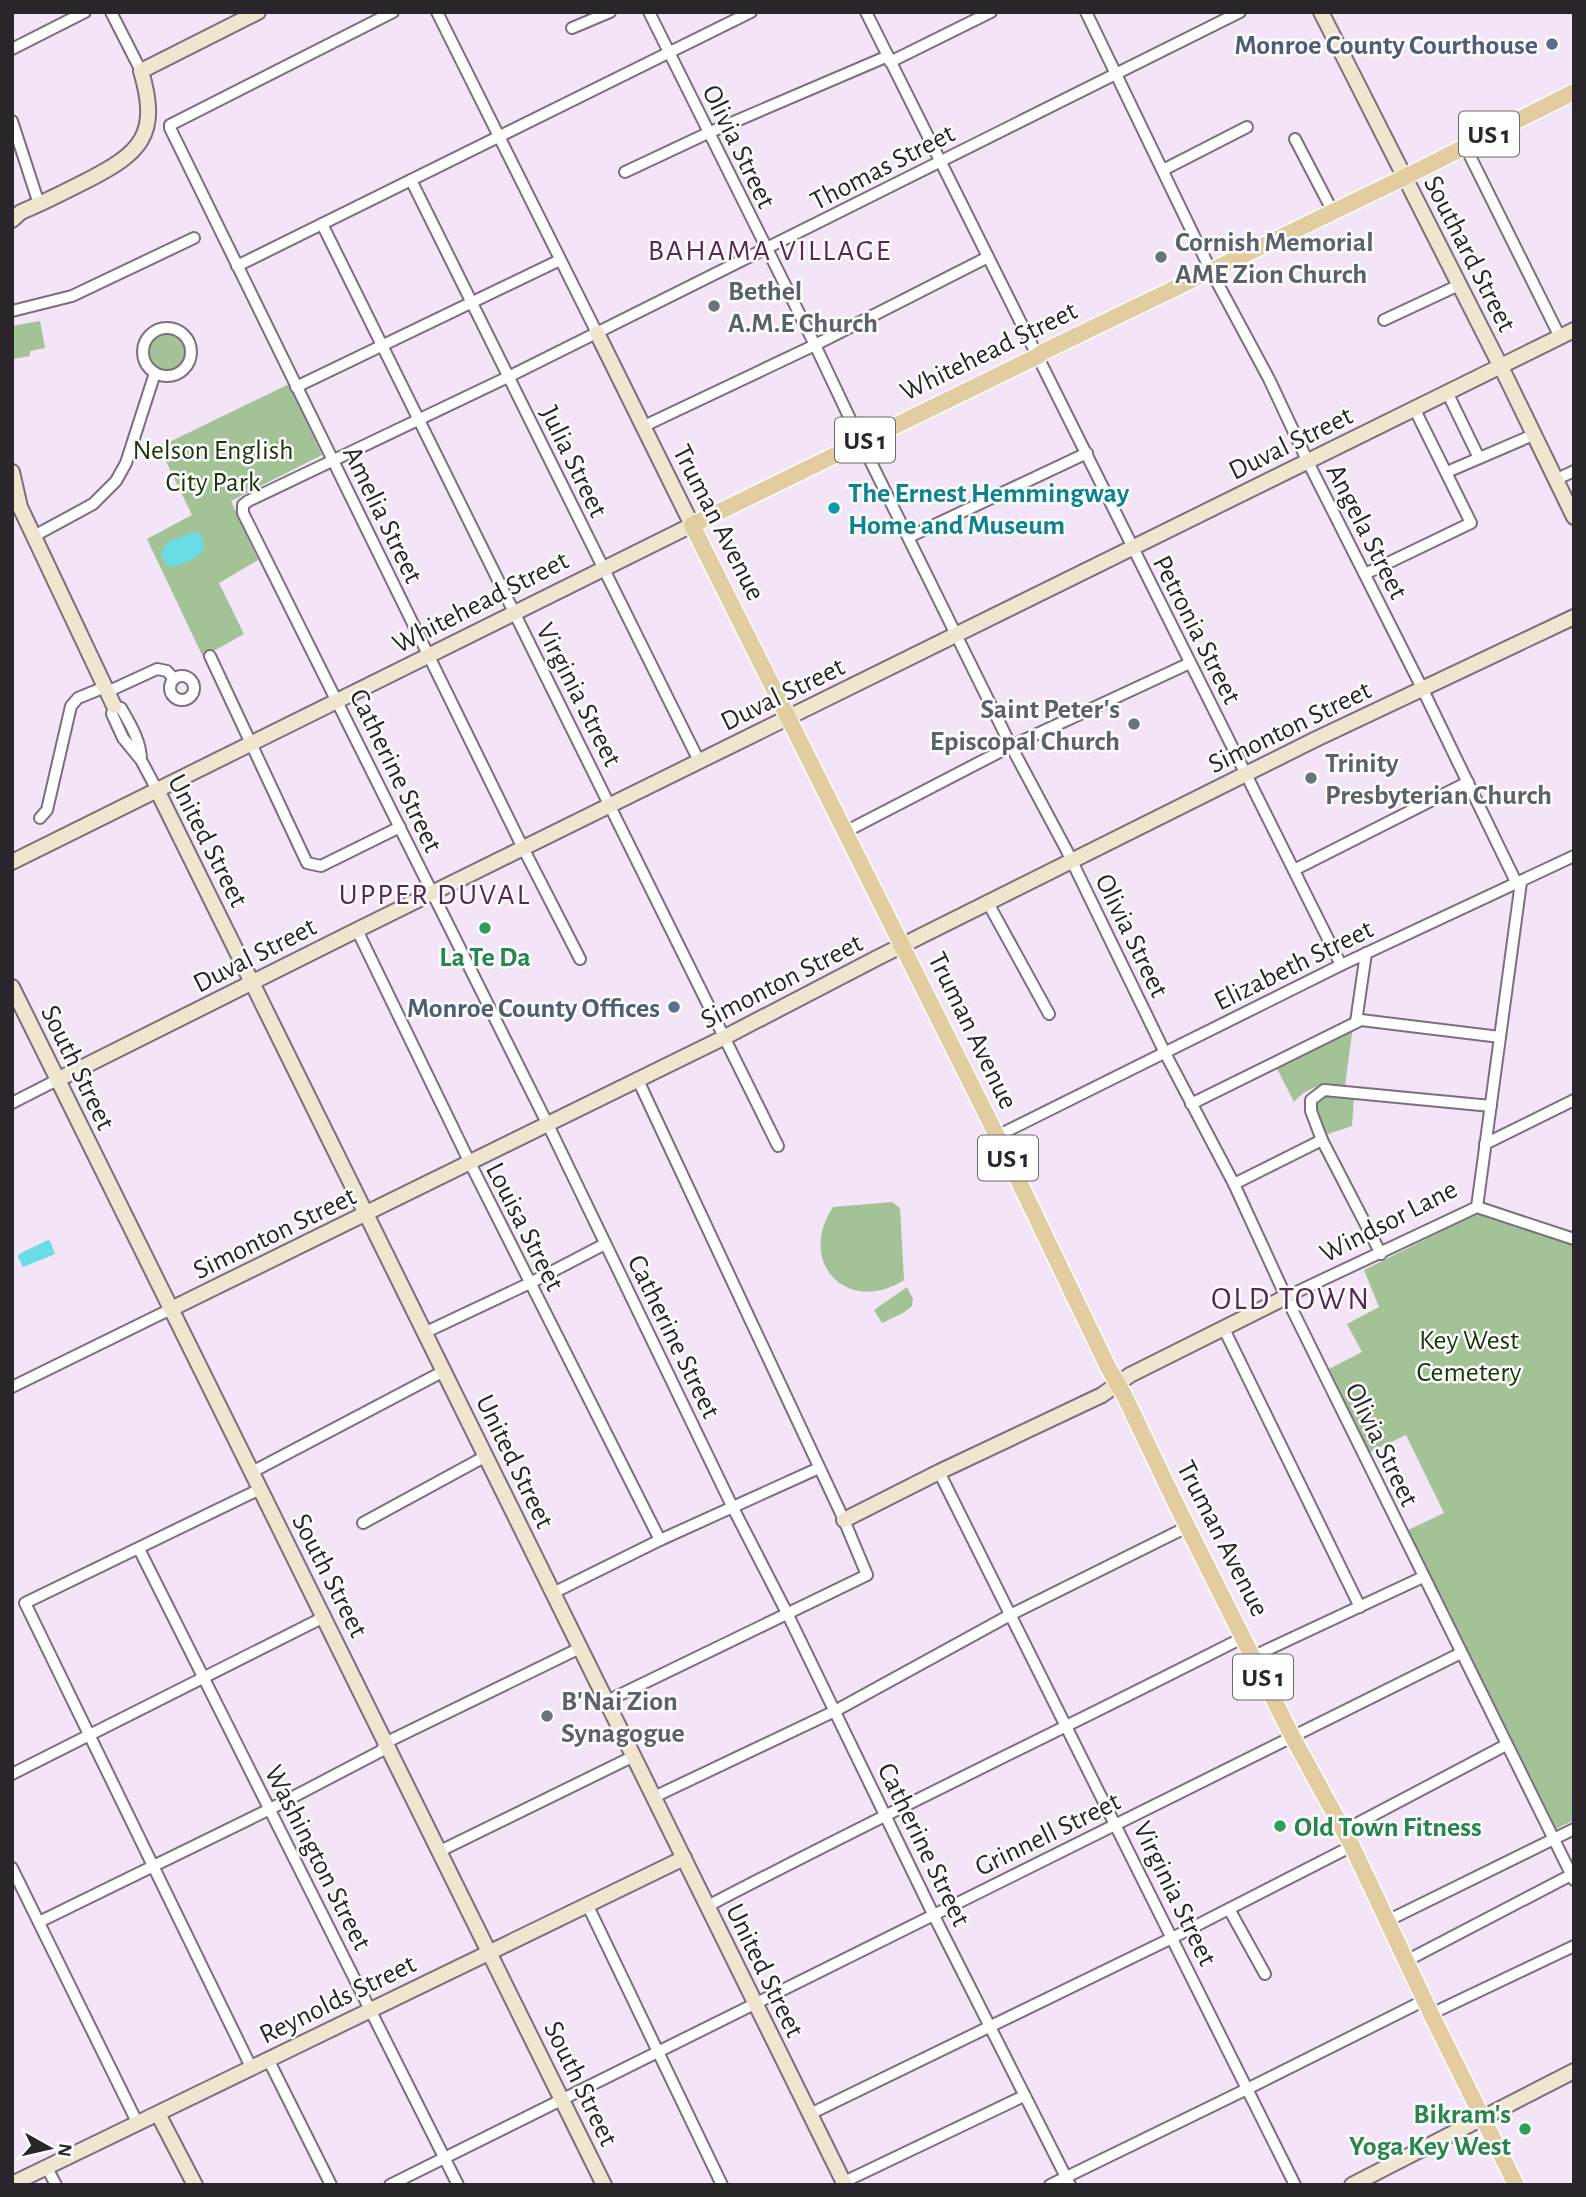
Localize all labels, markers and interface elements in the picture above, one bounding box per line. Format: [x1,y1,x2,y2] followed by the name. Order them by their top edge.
[1235,32,1538,60] place label: Monroe County Courthouse
[1544,36,1560,52] marker: Monroe County Courthouse
[696,81,780,213] street label: Olivia Street
[1459,111,1519,156] road number: US 1
[806,119,960,216] street label: Thomas Street
[1418,171,1521,336] street label: Southard Street
[1175,229,1374,289] place label: Cornish Memorial AME Zion Church
[648,236,892,266] district label: BAHAMA VILLAGE
[1153,249,1169,265] marker: Cornish Memorial AME Zion Church
[728,278,878,338] place label: Bethel A.M.E Church
[896,297,1082,407] street label: Whitehead Street
[706,298,722,314] marker: Bethel A.M.E Church
[534,402,612,522] street label: Julia Street
[1225,402,1357,486] street label: Duval Street
[835,418,895,462] road number: US 1
[132,437,294,497] park label: Nelson English City Park
[667,440,769,605] street label: Truman Avenue
[337,442,427,588] street label: Amelia Street
[1320,460,1412,604] street label: Angela Street
[848,480,1130,540] place label: The Ernest Hemmingway Home and Museum
[826,500,842,516] marker: The Ernest Hemmingway Home and Museum
[389,546,573,659] street label: Whitehead Street
[1147,551,1246,709] street label: Petronia Street
[530,619,626,771] street label: Virginia Street
[717,653,849,737] street label: Duval Street
[1204,676,1376,779] street label: Simonton Street
[344,685,447,857] street label: Catherine Street
[930,696,1120,756] place label: Saint Peter's Episcopal Church
[1126,716,1142,732] marker: Saint Peter's Episcopal Church
[1325,750,1552,810] place label: Trinity Presbyterian Church
[162,770,253,912] street label: United Street
[1303,770,1319,786] marker: Trinity Presbyterian Church
[1089,870,1173,1002] street label: Olivia Street
[339,880,531,910] district label: UPPER DUVAL
[189,913,321,999] street label: Duval Street
[1210,915,1378,1016] street label: Elizabeth Street
[477,920,493,936] marker: La Te Da
[697,929,867,1035] street label: Simonton Street
[439,944,531,972] place label: La Te Da
[922,948,1022,1114] street label: Truman Avenue
[407,995,660,1023] place label: Monroe County Offices
[666,999,682,1015] marker: Monroe County Offices
[35,1001,119,1135] street label: South Street
[978,1135,1038,1180] road number: US 1
[480,1158,568,1296] street label: Louisa Street
[1316,1175,1462,1268] street label: Windsor Lane
[189,1182,361,1285] street label: Simonton Street
[622,1251,725,1423] street label: Catherine Street
[1211,1283,1371,1315] district label: OLD TOWN
[1416,1327,1522,1387] park label: Key West Cemetery
[1339,1379,1423,1511] street label: Olivia Street
[470,1391,559,1533] street label: United Street
[1171,1456,1273,1621] street label: Truman Avenue
[286,1510,372,1642] street label: South Street
[1233,1654,1293,1700] road number: US 1
[561,1688,685,1748] place label: B'Nai Zion Synagogue
[539,1708,555,1724] marker: B'Nai Zion Synagogue
[872,1759,975,1931] street label: Catherine Street
[259,1761,376,1955] street label: Washington Street
[971,1788,1125,1882] street label: Grinnell Street
[1294,1814,1482,1842] place label: Old Town Fitness
[1127,1817,1221,1971] street label: Virginia Street
[1272,1818,1288,1834] marker: Old Town Fitness
[720,1900,809,2042] street label: United Street
[255,1950,420,2050] street label: Reynolds Street
[538,2017,622,2151] street label: South Street
[1349,2101,1512,2161] place label: Bikram's Yoga Key West
[14,2113,84,2183] north arrow
[1517,2121,1533,2137] marker: Bikram's Yoga Key West
[54,2142,75,2158] text: N

